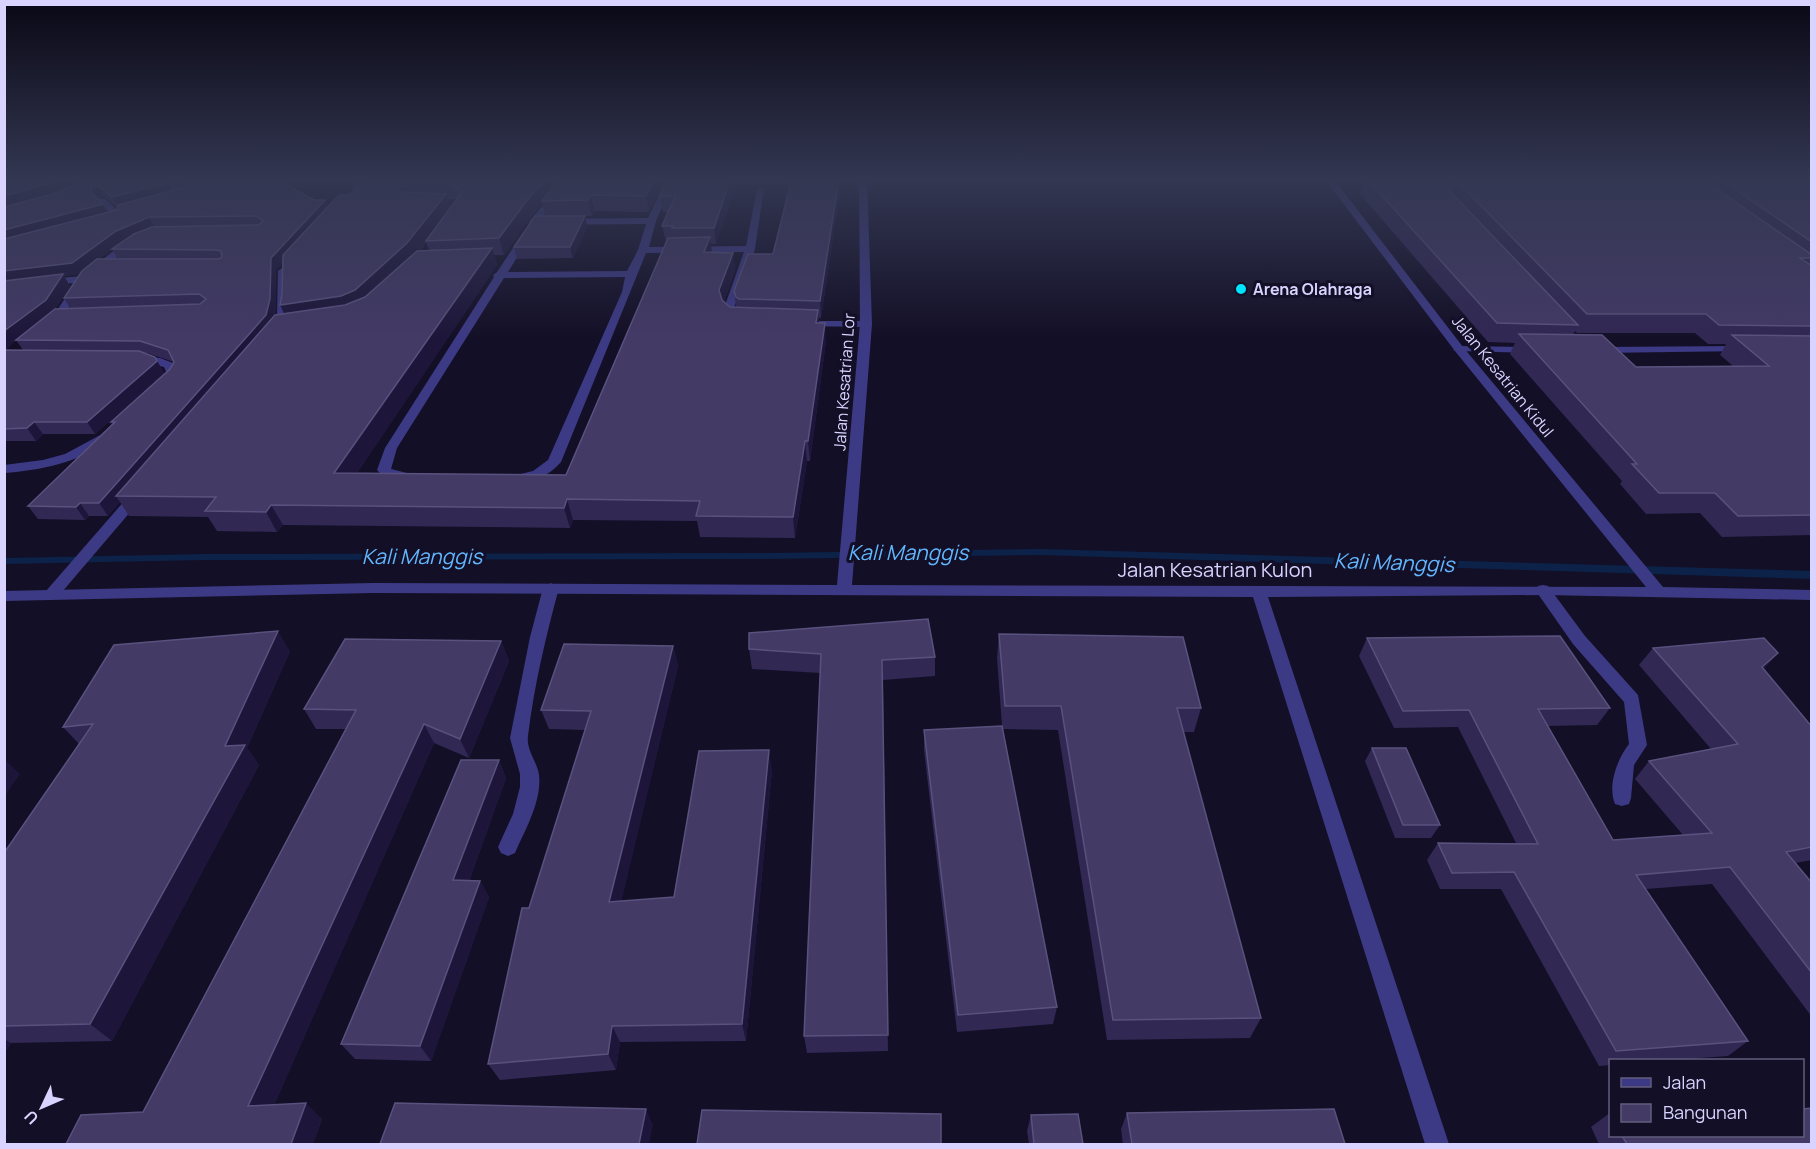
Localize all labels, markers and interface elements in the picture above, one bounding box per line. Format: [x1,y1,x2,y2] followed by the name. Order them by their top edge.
[1253,278,1372,300] place label: Arena Olahraga
[1234,282,1248,296] marker: Arena Olahraga
[1447,311,1559,441] street label: Jalan Kesatrian Kidul
[828,312,860,452] street label: Jalan Kesatrian Lor
[848,538,970,566] water label: Kali Manggis
[362,542,484,570] water label: Kali Manggis
[1333,546,1457,578] water label: Kali Manggis
[1118,556,1312,583] street label: Jalan Kesatrian Kulon
[1609,1059,1804,1137] legend
[1663,1070,1706,1094] text: Jalan
[12,1077,72,1137] north arrow
[1663,1100,1747,1124] text: Bangunan
[19,1106,43,1129] text: U

